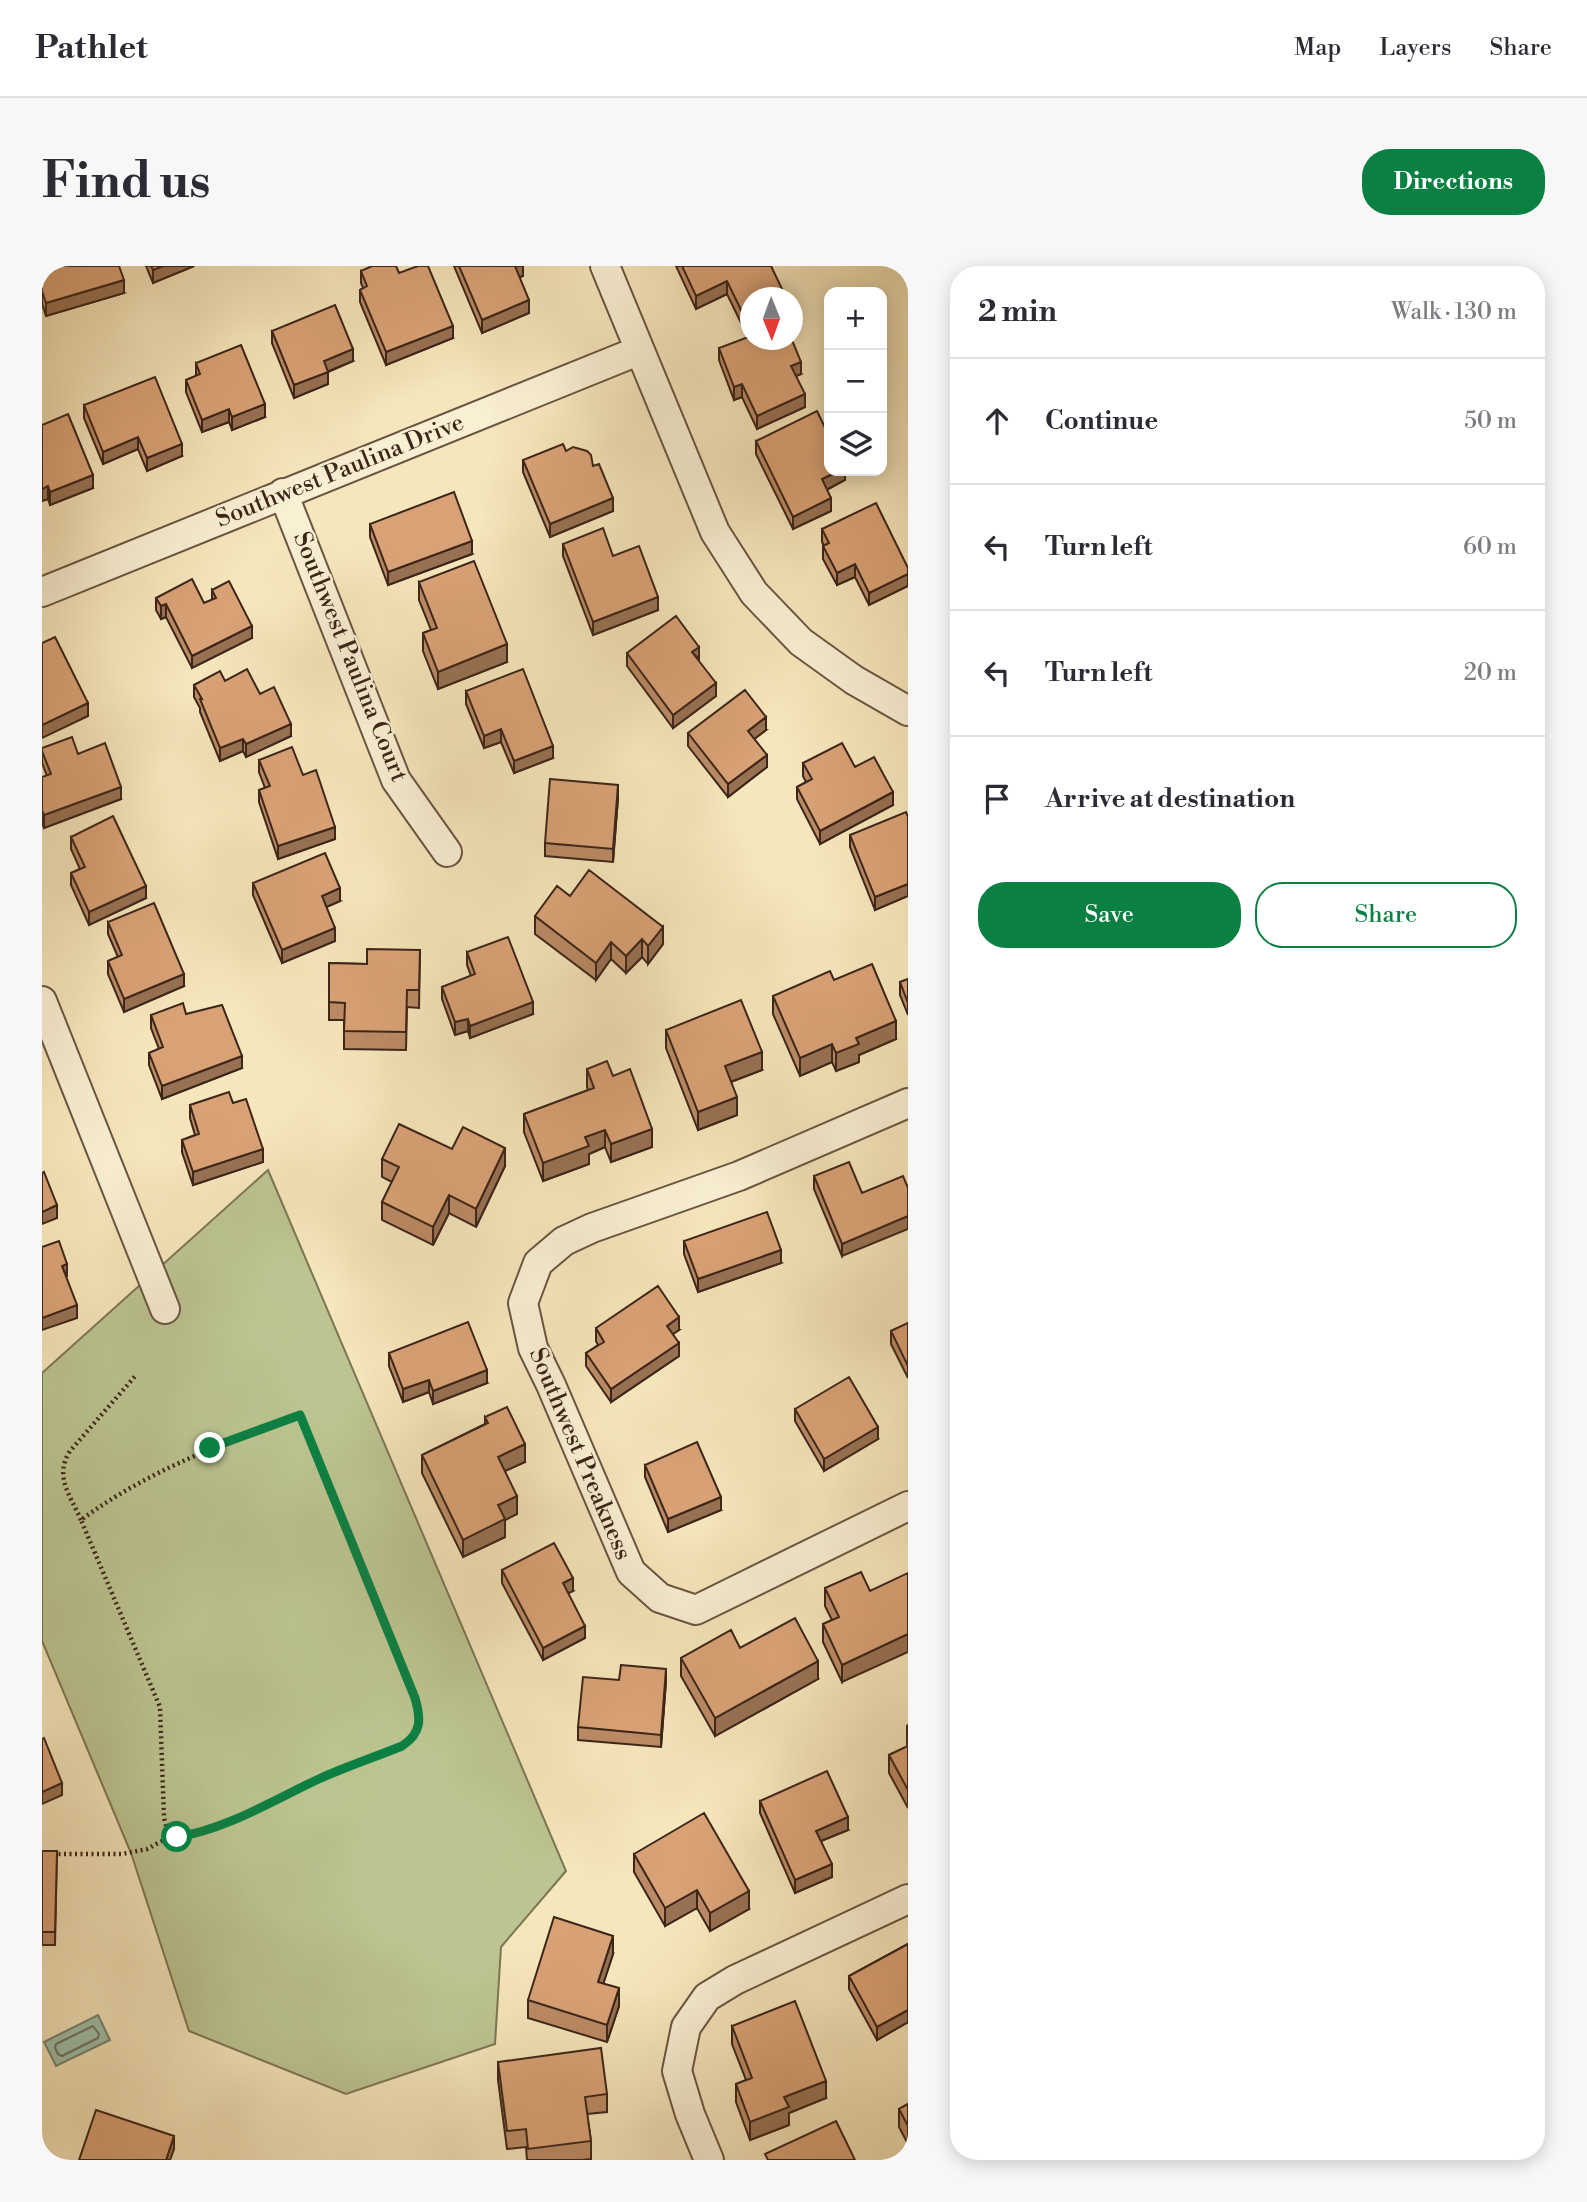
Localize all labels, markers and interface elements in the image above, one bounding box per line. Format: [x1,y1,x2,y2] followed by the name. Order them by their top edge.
[35,28,148,69] text: Pathlet
[1294,33,1341,63] text: Map
[1379,33,1451,63] text: Layers
[1489,33,1552,63] text: Share
[1362,149,1545,215] button: Directions
[42,152,211,213] text: Find us
[740,287,803,350] north arrow
[824,287,887,476] map controls
[824,287,887,350] button: +
[978,293,1057,331] text: 2 min
[1391,298,1517,326] text: Walk · 130 m
[824,350,887,413] button: −
[978,402,1016,440] icon: ahead
[1045,405,1158,437] text: Continue
[211,407,469,535] street label: Southwest Paulina Drive
[1464,407,1517,435] text: 50 m
[824,413,887,476] button: layers
[286,528,414,787] street label: Southwest Paulina Court
[978,528,1016,566] icon: left
[1045,531,1153,563] text: Turn left
[1463,533,1517,561] text: 60 m
[978,654,1016,692] icon: left
[1045,657,1153,689] text: Turn left
[1464,659,1517,687] text: 20 m
[978,780,1016,818] icon: arrive
[1045,783,1295,815] text: Arrive at destination
[978,882,1241,948] button: Save
[1255,882,1517,948] button: Share
[522,1343,638,1565] street label: Southwest Preakness
[194,1432,225,1463] route end
[161,1821,192,1852] route start

